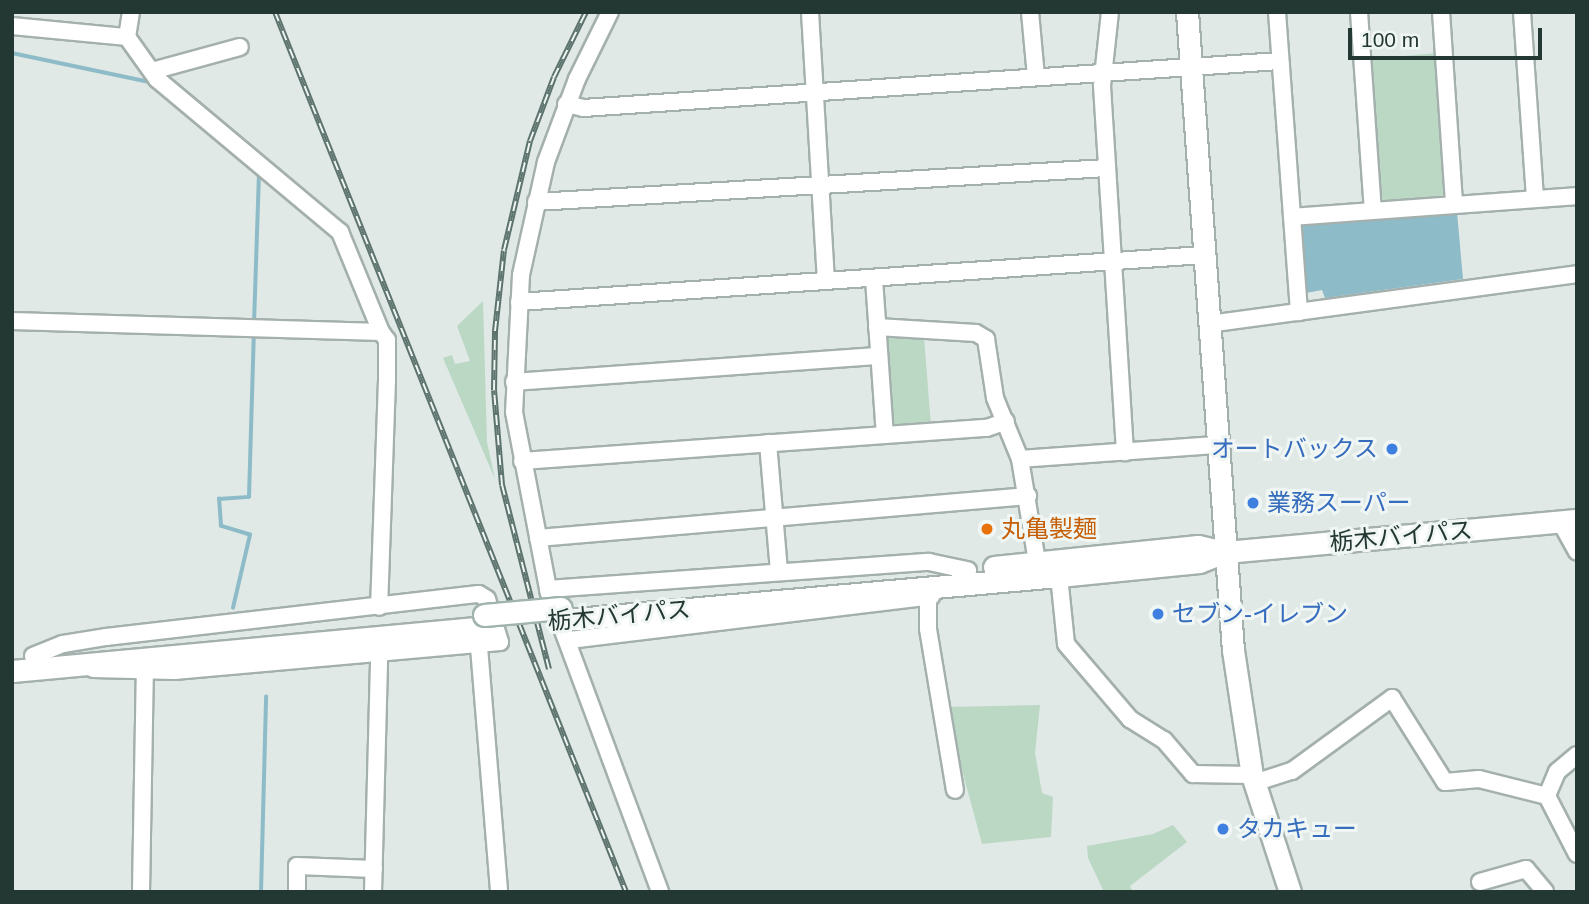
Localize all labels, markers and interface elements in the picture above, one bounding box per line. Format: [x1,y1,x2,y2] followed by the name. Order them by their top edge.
[1351,14,1545,58] scale bar
[1361,28,1419,51] text: 100 m
[1210,435,1378,463] place label: オートバックス
[1384,441,1400,457] marker: オートバックス
[1267,489,1411,517] place label: 業務スーパー
[1245,495,1261,511] marker: 業務スーパー
[1001,515,1097,543] place label: 丸亀製麺
[1328,515,1474,557] street label: 栃木バイパス
[979,521,995,537] marker: 丸亀製麺
[546,594,692,636] street label: 栃木バイパス
[1172,600,1348,628] place label: セブン-イレブン
[1150,606,1166,622] marker: セブン-イレブン
[1237,815,1357,843] place label: タカキュー
[1215,821,1231,837] marker: タカキュー

